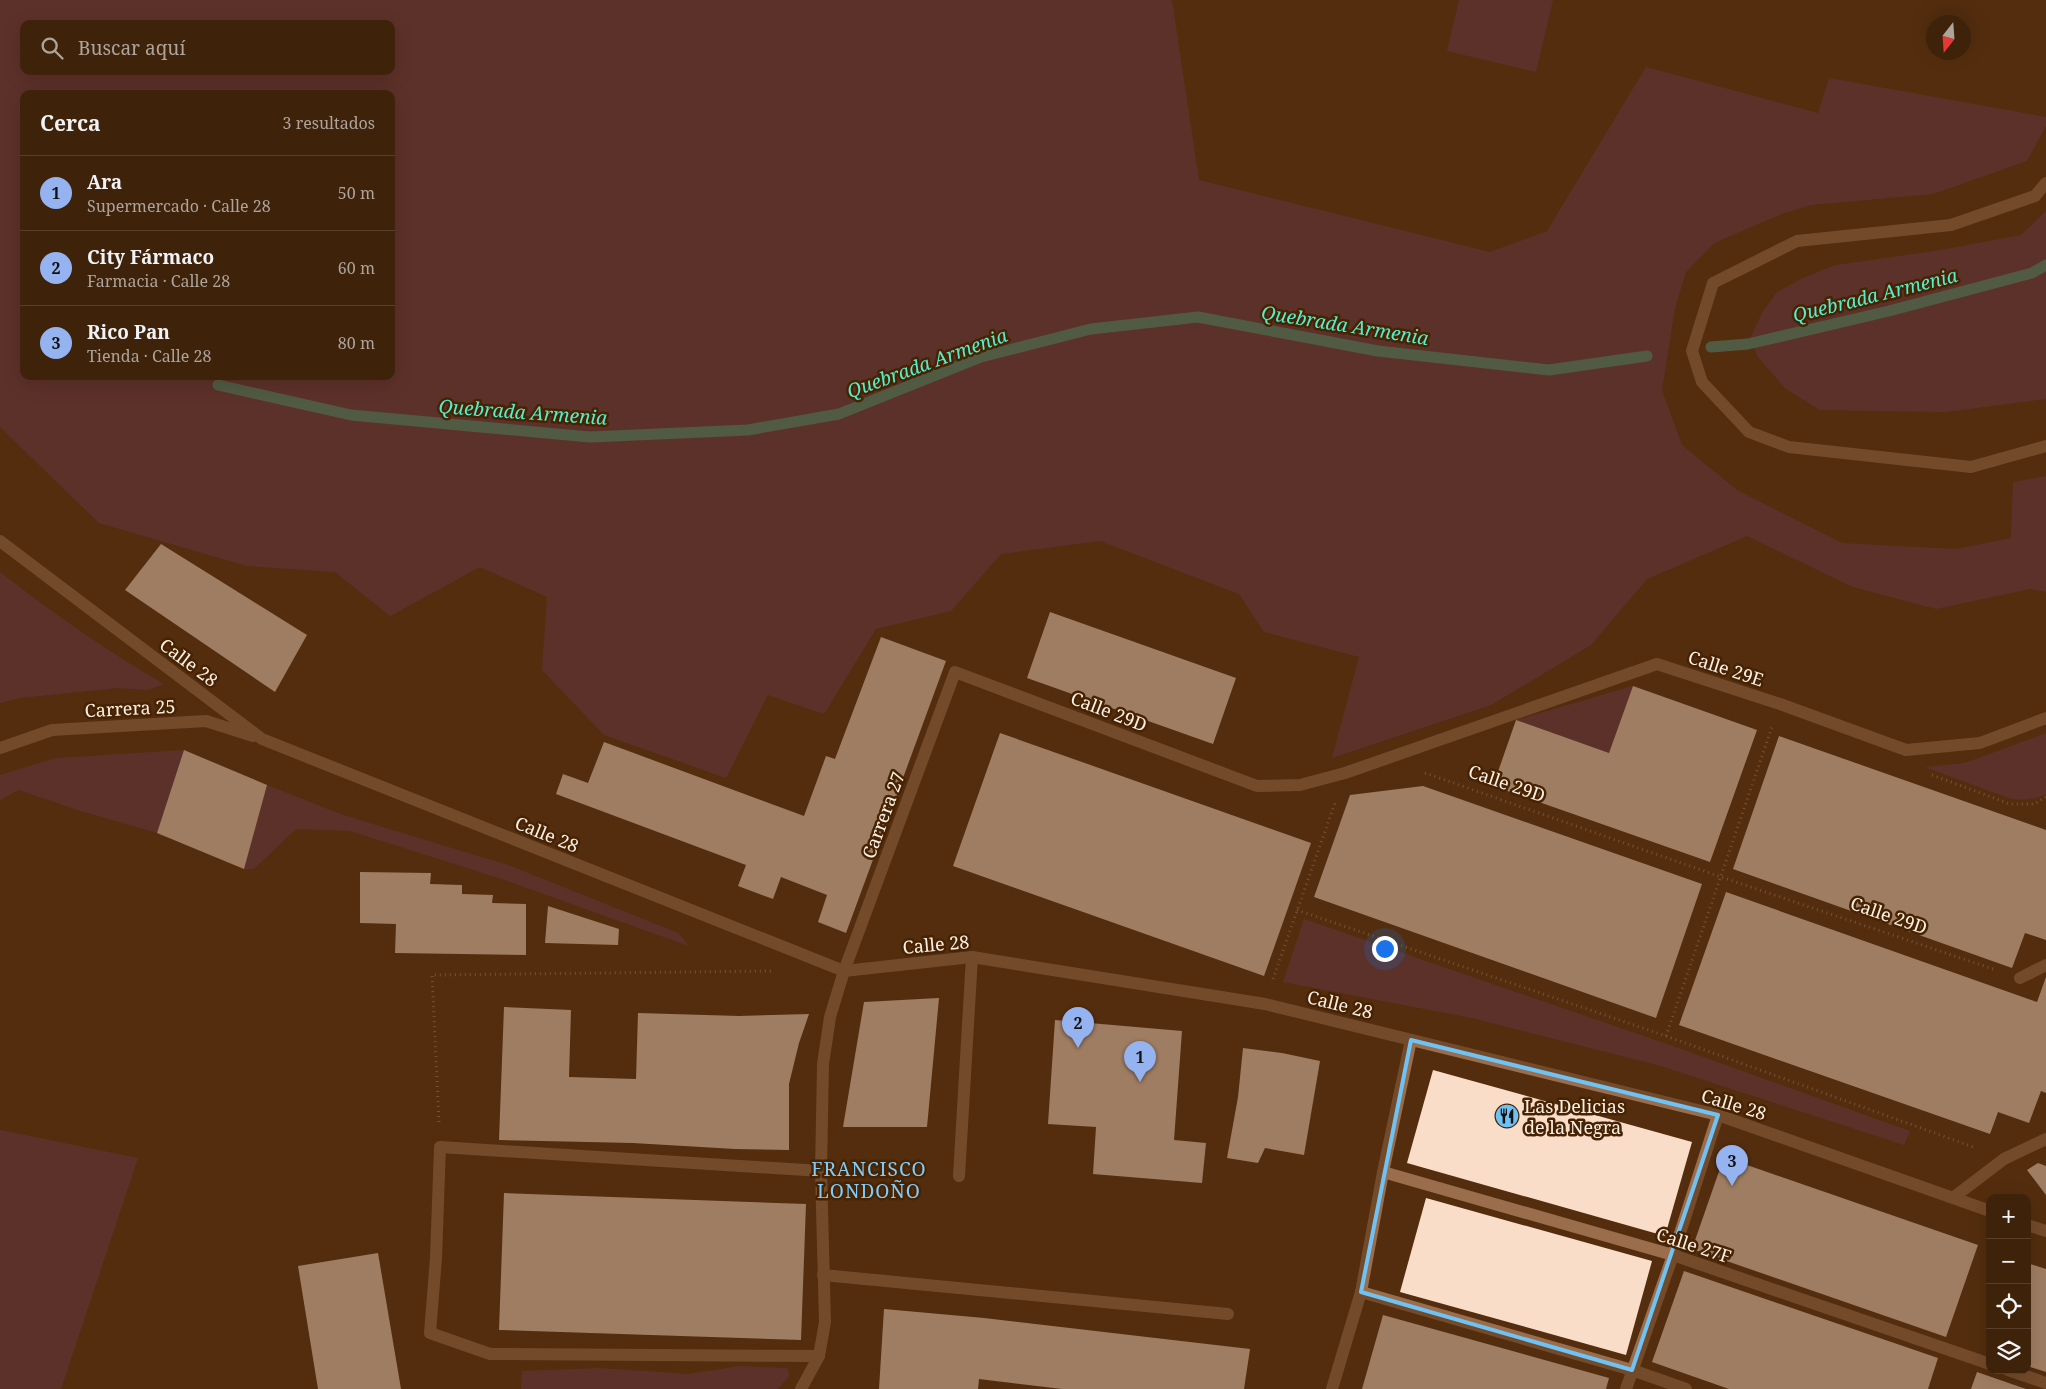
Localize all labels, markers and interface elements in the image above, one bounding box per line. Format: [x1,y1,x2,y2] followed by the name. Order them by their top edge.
[1926,15,1971,60] north arrow
[20,20,395,75] search box
[38,34,66,62] icon: search
[78,35,186,61] text: Buscar aquí
[40,109,101,137] text: Cerca
[283,112,375,134] text: 3 resultados
[87,169,122,195] text: Ara
[51,182,61,204] text: 1
[338,182,375,204] text: 50 m
[87,195,271,217] text: Supermercado · Calle 28
[87,244,214,270] text: City Fármaco
[51,257,61,279] text: 2
[338,257,375,279] text: 60 m
[1790,262,1960,328] water label: Quebrada Armenia
[87,270,230,292] text: Farmacia · Calle 28
[1260,299,1430,351] water label: Quebrada Armenia
[87,319,170,345] text: Rico Pan
[843,322,1011,404] water label: Quebrada Armenia
[51,332,61,354] text: 3
[338,332,375,354] text: 80 m
[87,345,211,367] text: Tienda · Calle 28
[438,393,608,431] water label: Quebrada Armenia
[155,632,223,692] street label: Calle 28
[1685,645,1767,691] street label: Calle 29E
[1067,685,1151,737] street label: Calle 29D
[84,694,176,722] street label: Carrera 25
[1465,759,1549,807] street label: Calle 29D
[856,768,910,862] street label: Carrera 27
[512,810,582,858] street label: Calle 28
[1847,891,1931,939] street label: Calle 29D
[902,929,970,959] street label: Calle 28
[1372,936,1398,962] your location
[1305,984,1375,1024] street label: Calle 28
[1062,1007,1094,1048] pin: 2
[1124,1041,1156,1082] pin: 1
[1699,1083,1769,1125] street label: Calle 28
[1524,1094,1625,1139] place label: Las Delicias de la Negra
[1494,1103,1520,1129] restaurant icon: Las Delicias de la Negra
[1716,1145,1748,1186] pin: 3
[811,1156,927,1204] district label: FRANCISCO LONDOÑO
[1986,1194,2031,1374] map controls
[1986,1194,2031,1239] button: +
[1653,1222,1735,1268] street label: Calle 27F
[1986,1239,2031,1284] button: −
[1986,1284,2031,1329] button: locate
[1986,1329,2031,1374] button: layers

